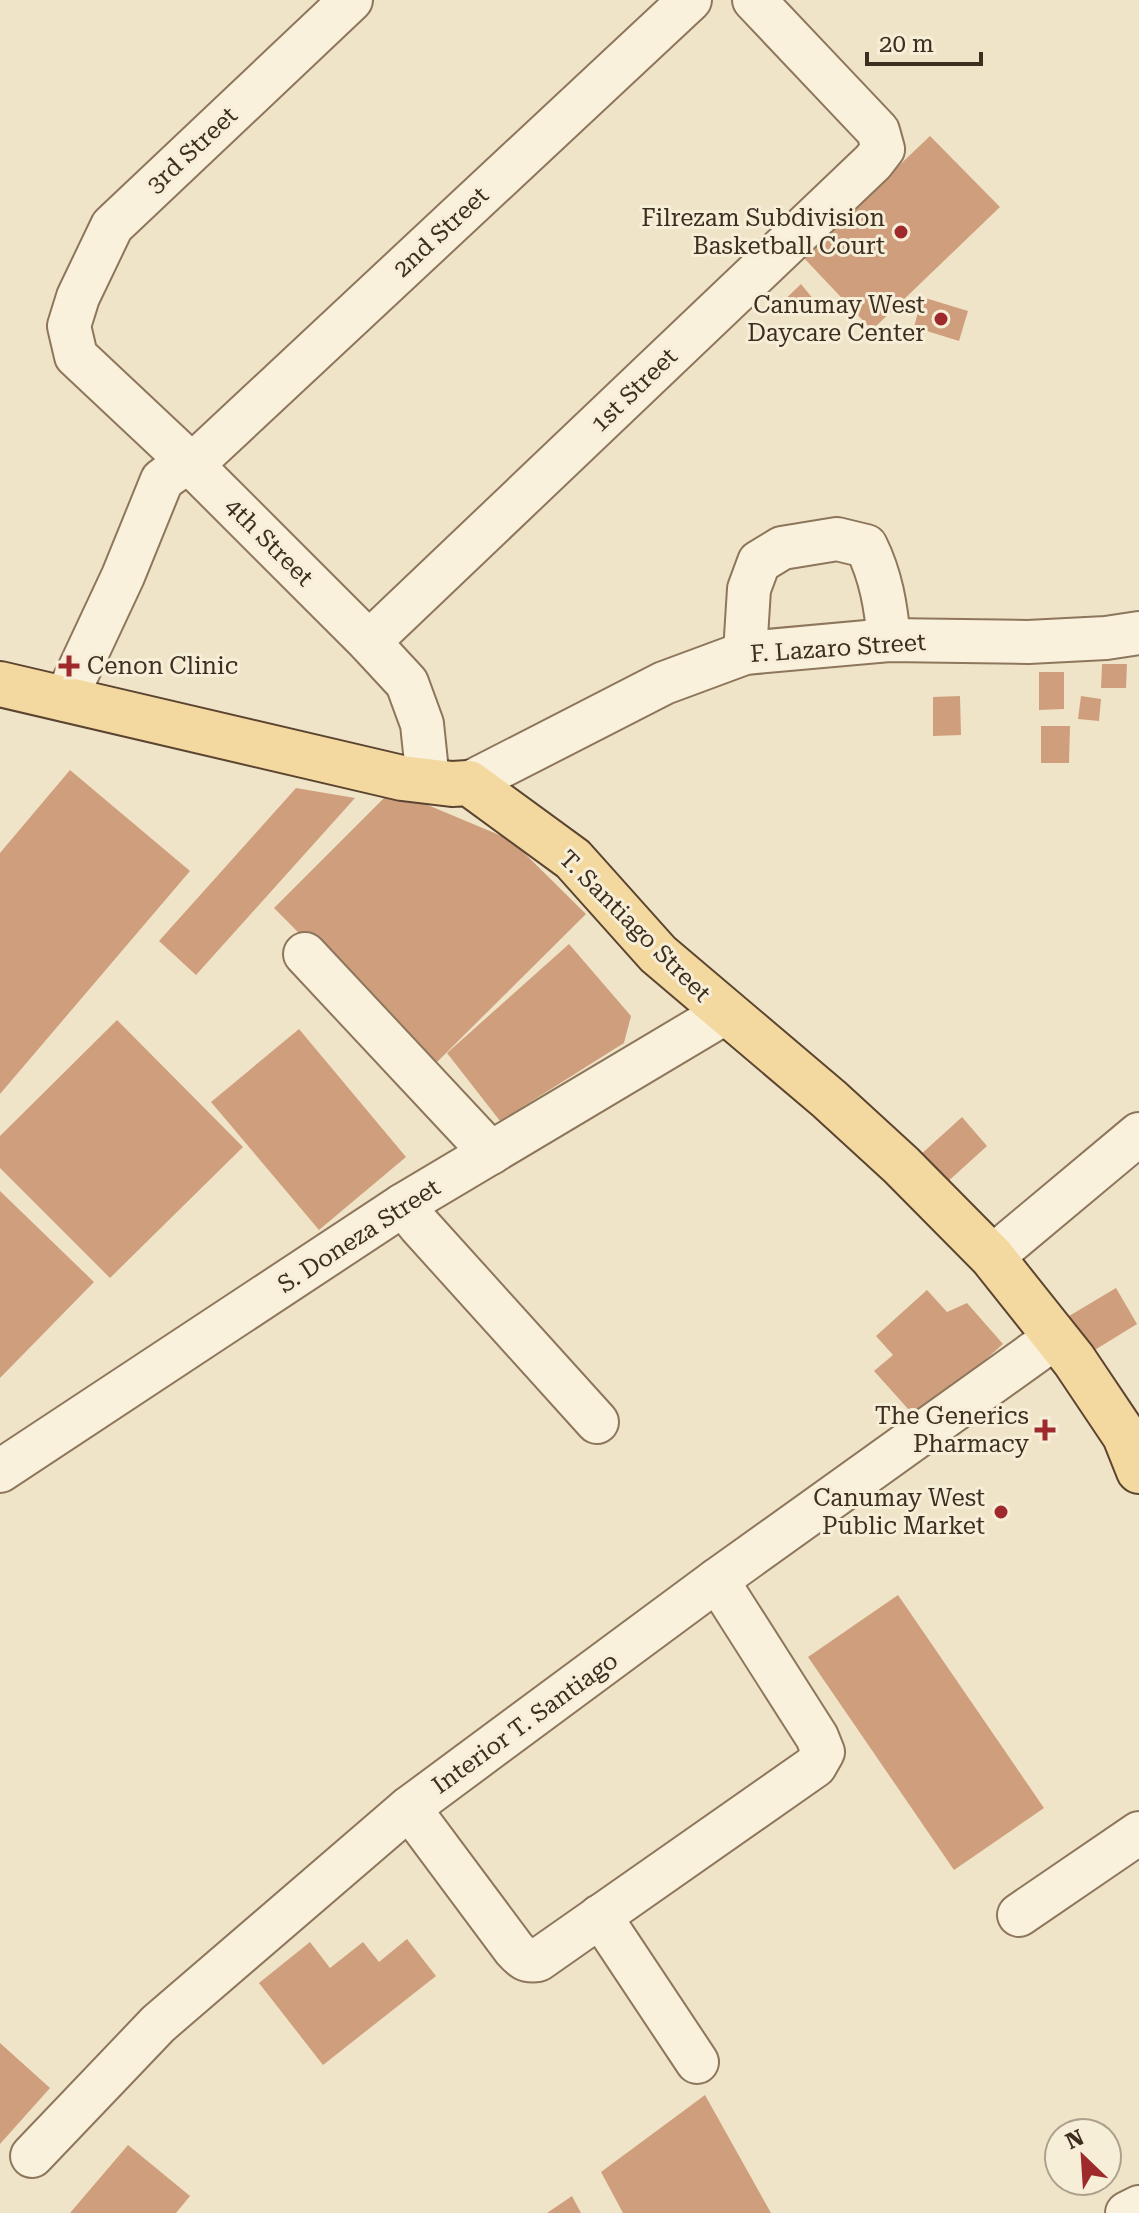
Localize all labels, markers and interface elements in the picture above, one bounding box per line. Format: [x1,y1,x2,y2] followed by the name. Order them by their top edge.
[867,16,981,66] scale bar
[879,30,934,58] text: 20 m
[141,101,243,199] street label: 3rd Street
[388,181,494,283] street label: 2nd Street
[641,204,885,260] place label: Filrezam Subdivision Basketball Court
[892,223,910,241] marker: Filrezam Subdivision Basketball Court
[747,291,925,347] place label: Canumay West Daycare Center
[932,310,950,328] marker: Canumay West Daycare Center
[585,342,683,438] street label: 1st Street
[219,492,319,592] street label: 4th Street
[749,628,927,668] street label: F. Lazaro Street
[87,652,238,680] place label: Cenon Clinic
[58,655,80,677] marker: Cenon Clinic
[554,845,717,1008] street label: T. Santiago Street
[273,1173,445,1299] street label: S. Doneza Street
[875,1402,1030,1458] place label: The Generics Pharmacy
[1036,1421,1054,1439] marker: The Generics Pharmacy
[813,1484,985,1540] place label: Canumay West Public Market
[992,1503,1010,1521] marker: Canumay West Public Market
[427,1646,623,1800] street label: Interior T. Santiago
[1043,2117,1123,2197] north arrow
[1062,2124,1088,2154] text: N

